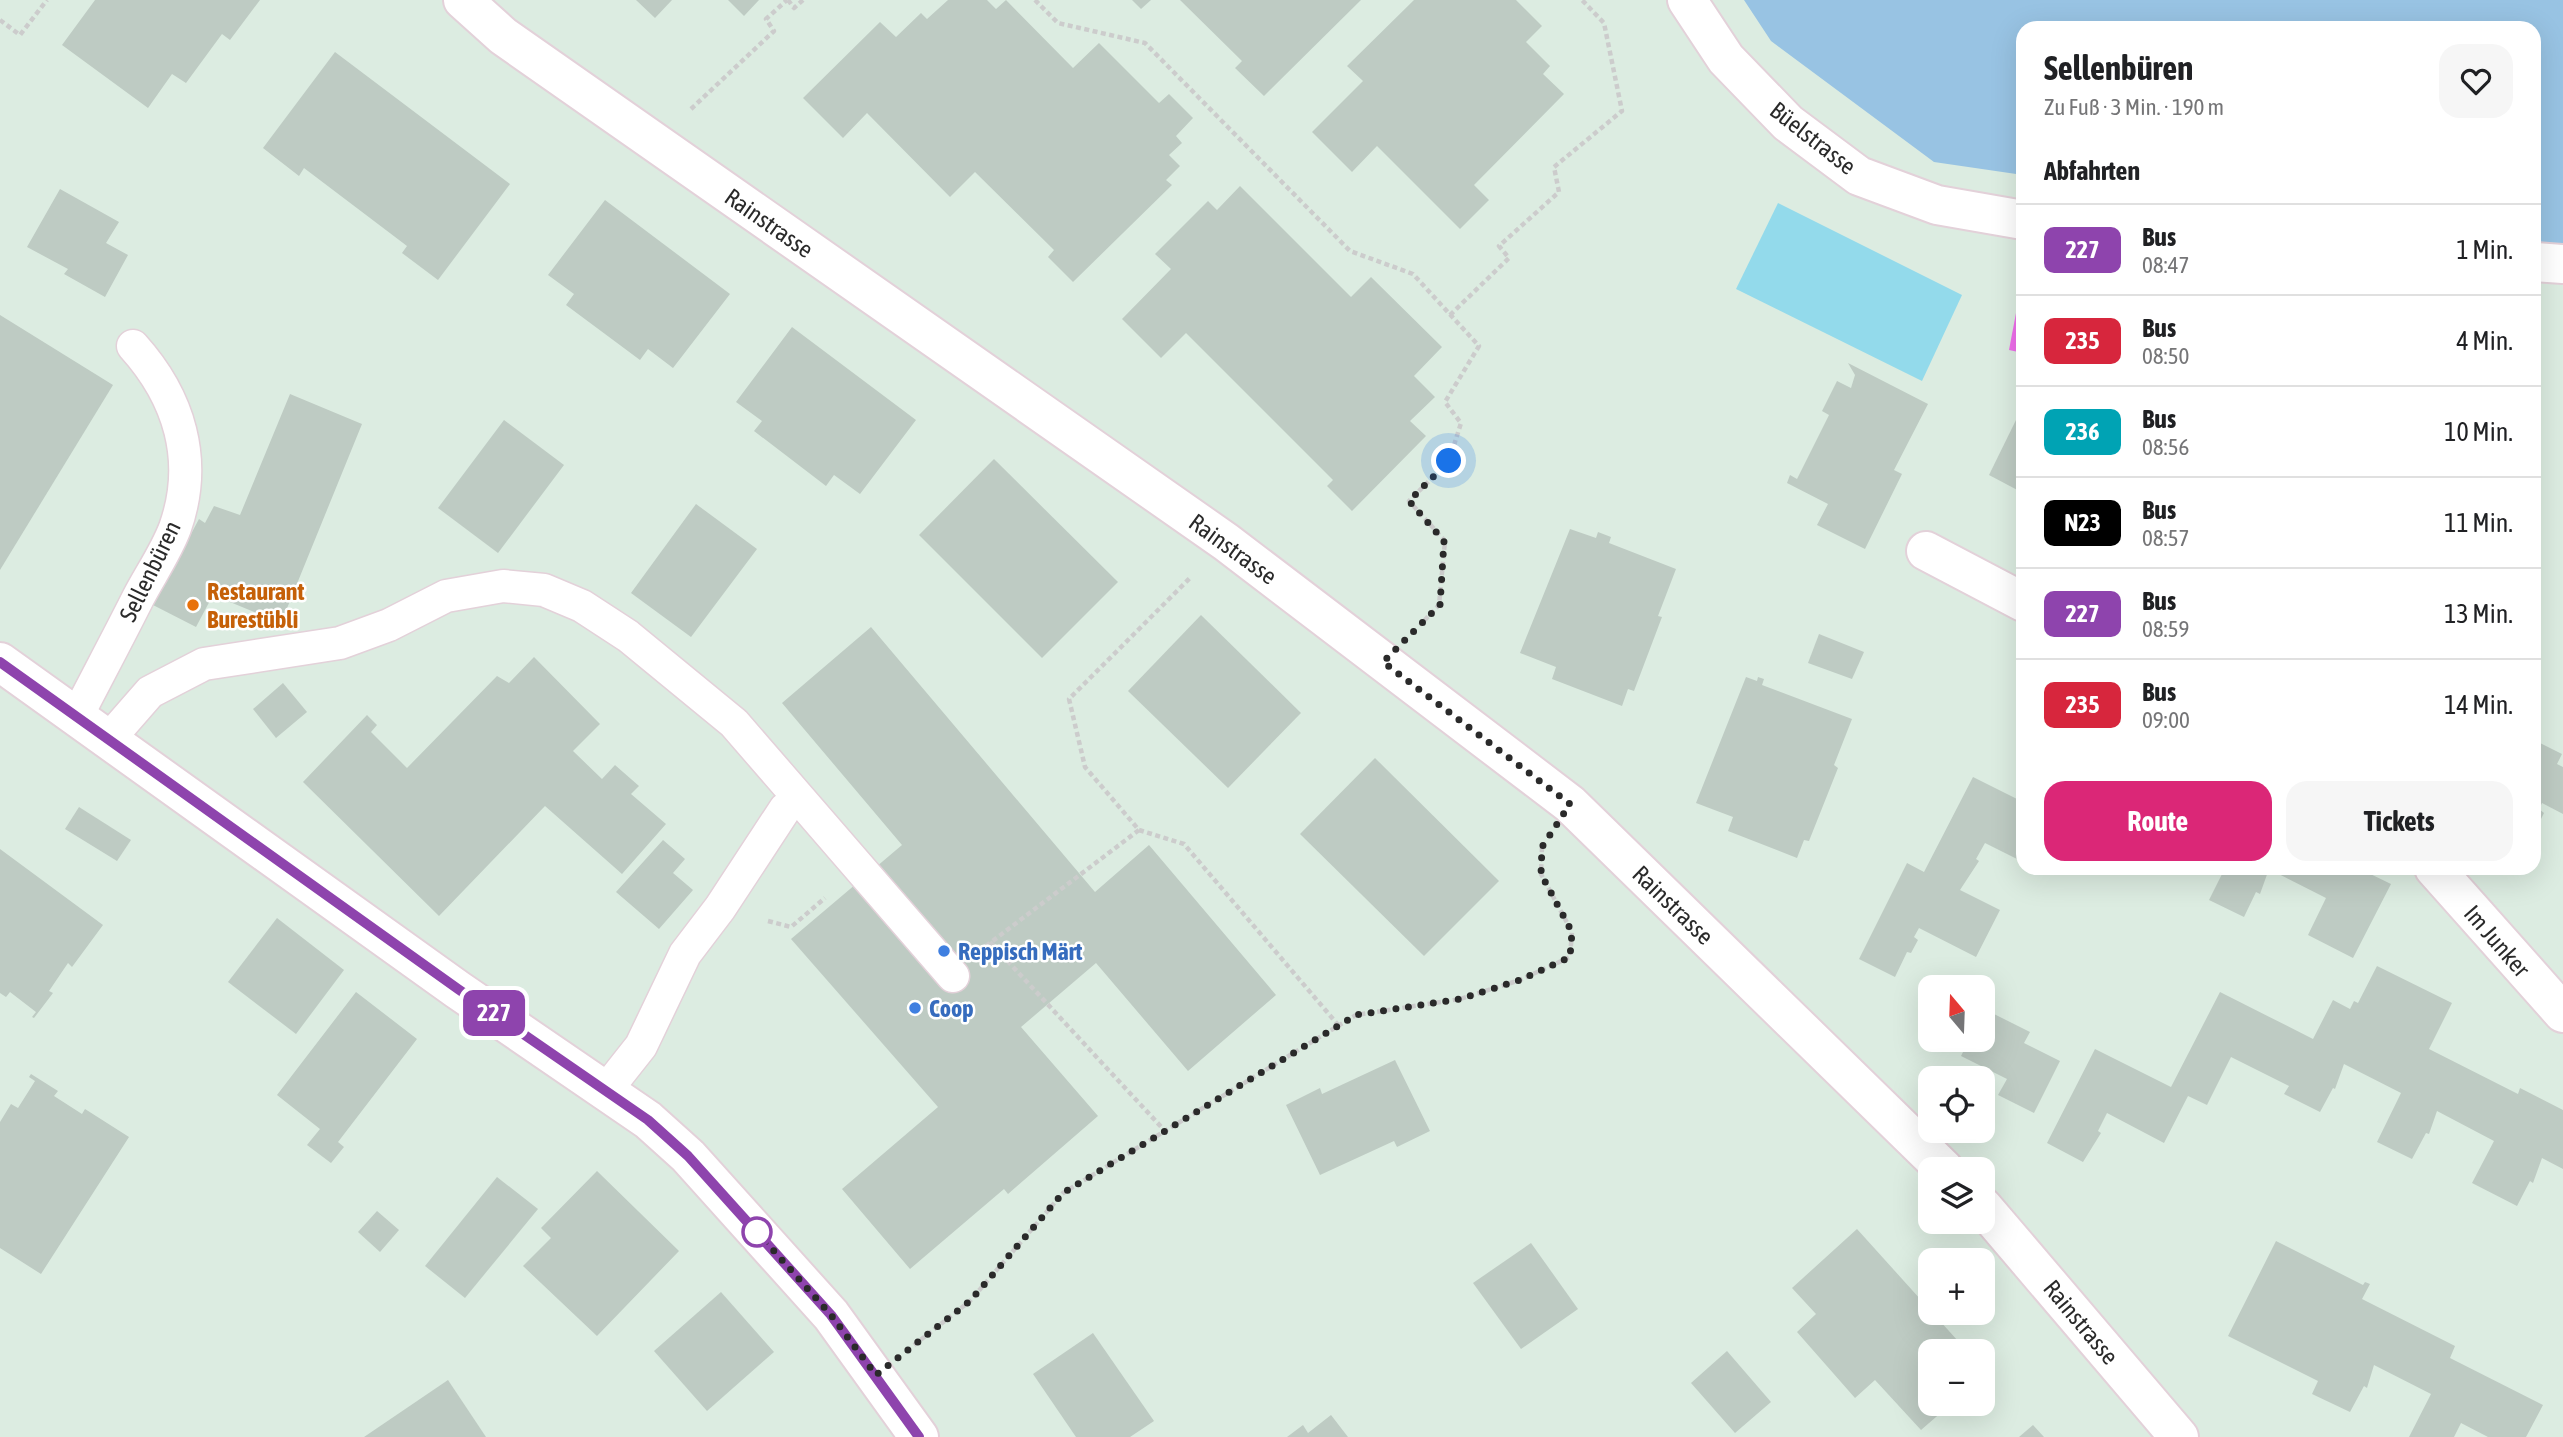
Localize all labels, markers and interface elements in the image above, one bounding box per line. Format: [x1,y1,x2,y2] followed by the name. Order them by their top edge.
[2439,44,2513,118] button: heart
[2044,49,2193,87] text: Sellenbüren
[2044,94,2224,120] text: Zu Fuß · 3 Min. · 190 m
[1765,96,1861,180] street label: Büelstrasse
[2044,156,2140,186] text: Abfahrten
[720,183,818,263] street label: Rainstrasse
[2142,222,2176,252] text: Bus
[2457,235,2513,265] text: 1 Min.
[2066,236,2099,263] text: 227
[2142,252,2189,278] text: 08:47
[2142,313,2176,343] text: Bus
[2457,326,2513,356] text: 4 Min.
[2066,327,2099,354] text: 235
[2142,343,2189,369] text: 08:50
[2142,404,2176,434] text: Bus
[2444,417,2513,447] text: 10 Min.
[2066,418,2099,445] text: 236
[2142,434,2189,460] text: 08:56
[1431,443,1466,478] your location
[2142,495,2176,525] text: Bus
[1184,508,1282,590] street label: Rainstrasse
[2444,508,2513,538] text: 11 Min.
[2064,509,2101,536] text: N23
[114,516,186,626] street label: Sellenbüren
[2142,525,2189,551] text: 08:57
[207,578,304,633] place label: Restaurant Burestübli
[2142,586,2176,616] text: Bus
[185,597,201,613] marker: Restaurant Burestübli
[2444,599,2513,629] text: 13 Min.
[2066,600,2099,627] text: 227
[2142,616,2189,642] text: 08:59
[2142,677,2176,707] text: Bus
[2444,690,2513,720] text: 14 Min.
[2066,691,2099,718] text: 235
[2142,707,2190,733] text: 09:00
[2044,781,2272,861] button: Route
[2286,781,2513,861] button: Tickets
[1627,860,1719,950] street label: Rainstrasse
[2459,900,2536,983] street label: Im Junker
[958,938,1083,965] place label: Reppisch Märt
[936,943,952,959] marker: Reppisch Märt
[1918,975,1995,1052] north arrow
[1918,975,1995,1416] map controls
[454,990,534,1036] line badge: 227
[929,995,974,1022] place label: Coop
[477,999,511,1026] text: 227
[907,1000,923,1016] marker: Coop
[1918,1066,1995,1143] button: locate
[1918,1157,1995,1234] button: layers
[742,1217,772,1247] unlabelled marker
[1918,1248,1995,1325] button: +
[2038,1275,2124,1369] street label: Rainstrasse
[1918,1339,1995,1416] button: −

